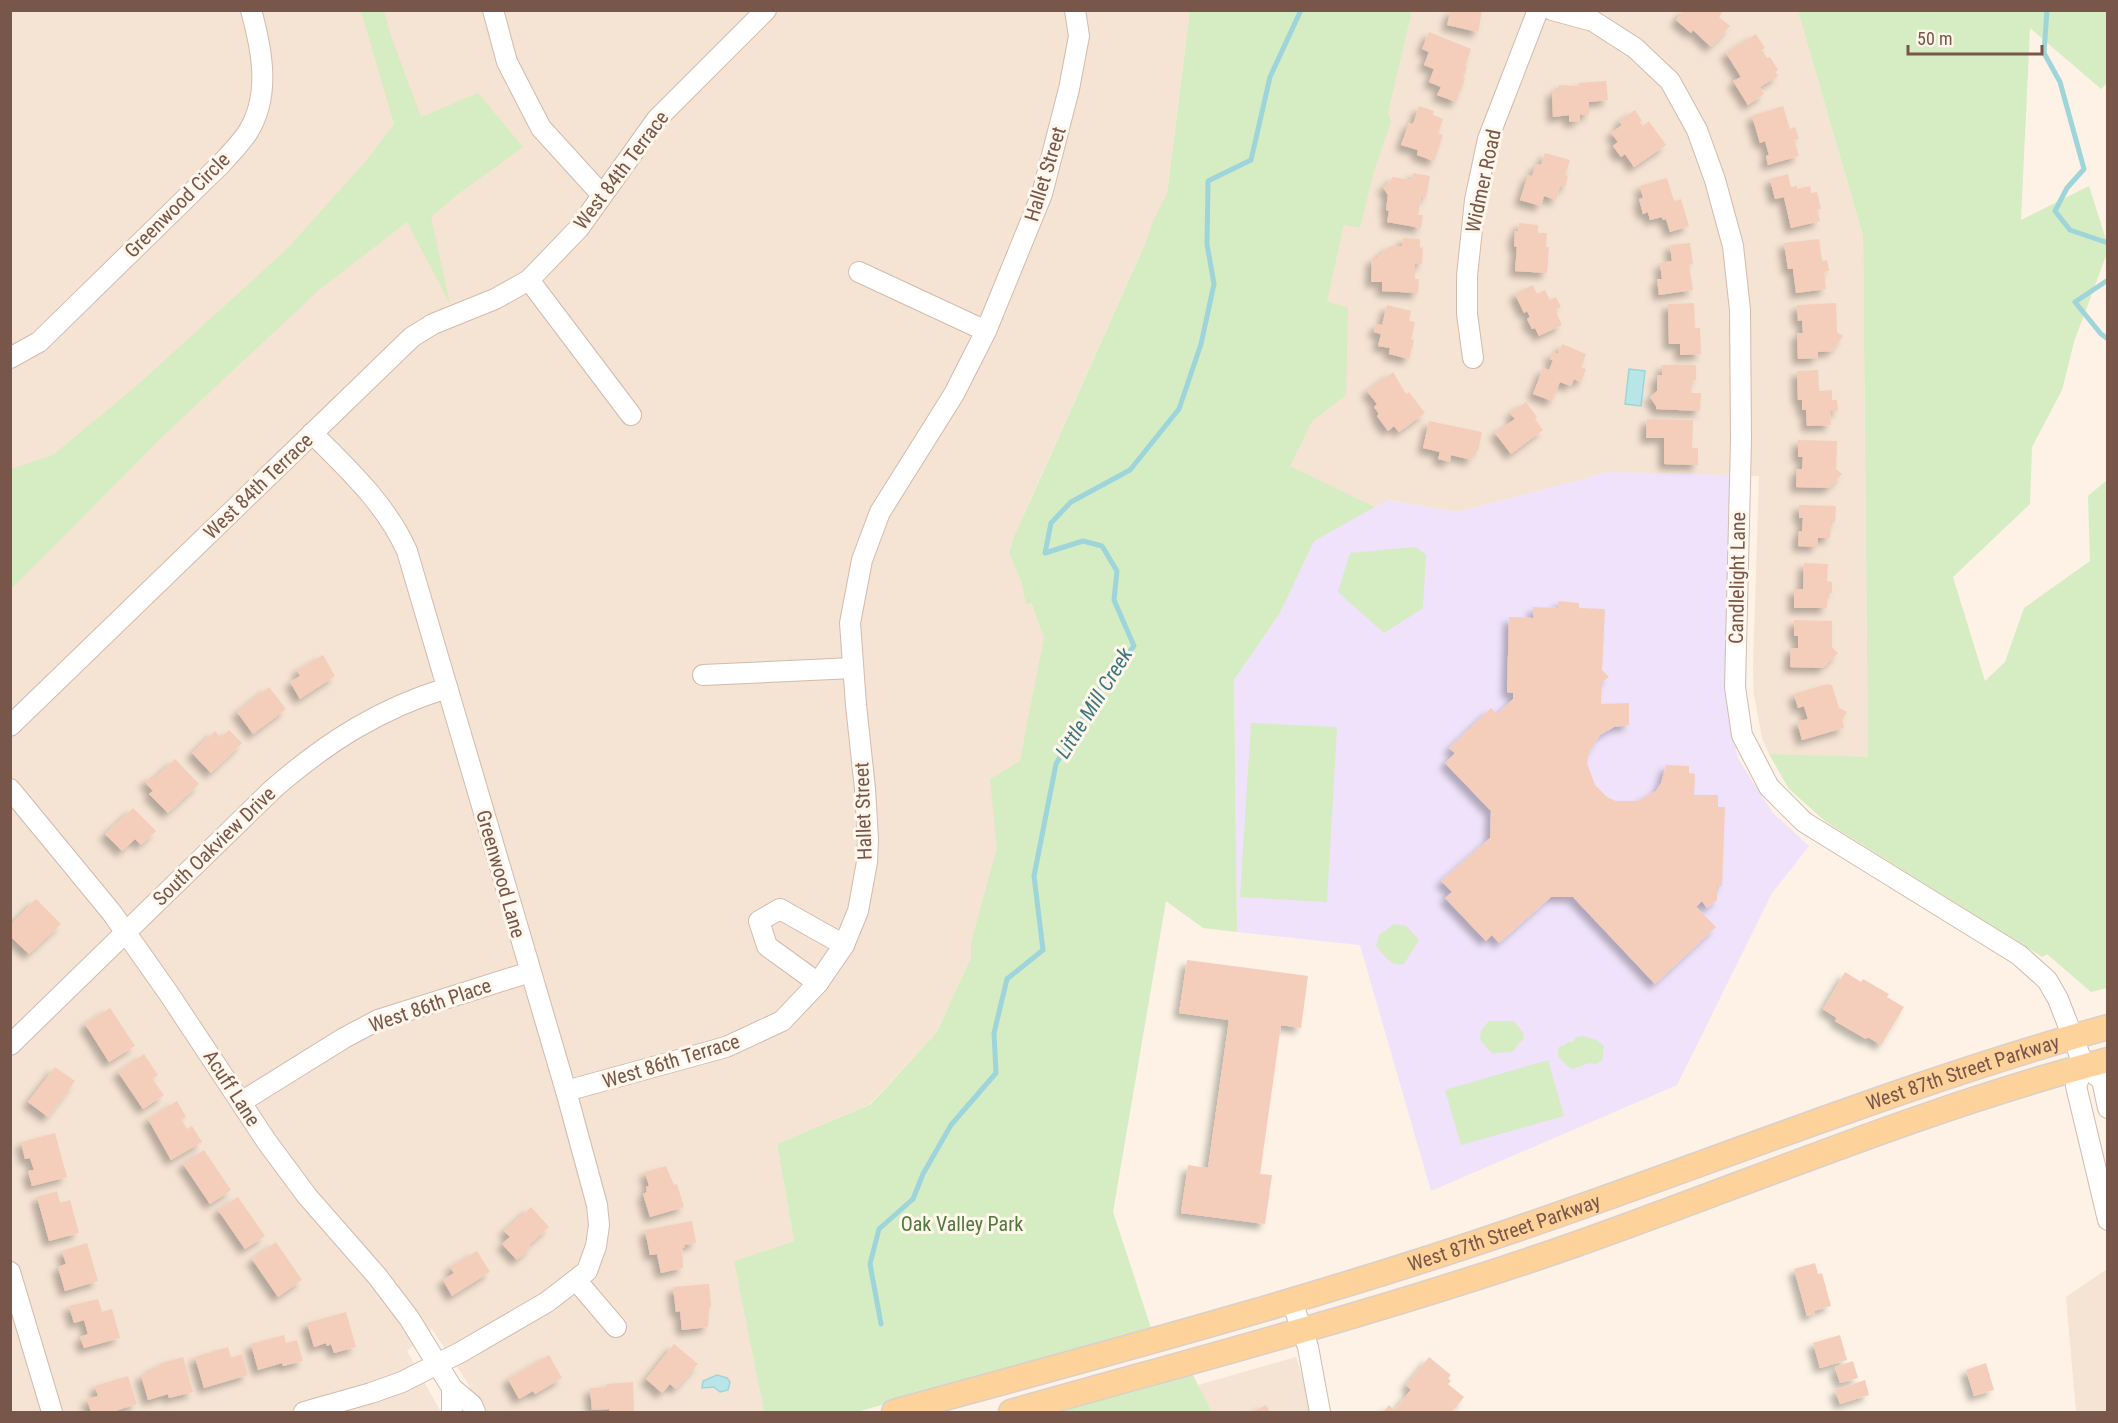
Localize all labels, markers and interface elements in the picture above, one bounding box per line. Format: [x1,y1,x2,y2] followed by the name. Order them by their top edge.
[1908,18,2042,56] scale bar
[1917,28,1952,49] text: 50 m
[569,106,673,234] street label: West 84th Terrace
[1019,124,1071,224] street label: Hallet Street
[1460,127,1506,235] street label: Widmer Road
[119,147,235,263] street label: Greenwood Circle
[198,428,318,544] street label: West 84th Terrace
[1724,512,1750,644] street label: Candlelight Lane
[1051,643,1138,763] water label: Little Mill Creek
[849,762,877,860] street label: Hallet Street
[148,781,280,911] street label: South Oakview Drive
[471,807,531,941] street label: Greenwood Lane
[366,973,494,1037] street label: West 86th Place
[599,1029,743,1093] street label: West 86th Terrace
[1863,1030,2062,1115] street label: West 87th Street Parkway
[199,1045,265,1131] street label: Acuff Lane
[1405,1189,1604,1276] street label: West 87th Street Parkway
[901,1212,1023,1236] park label: Oak Valley Park

